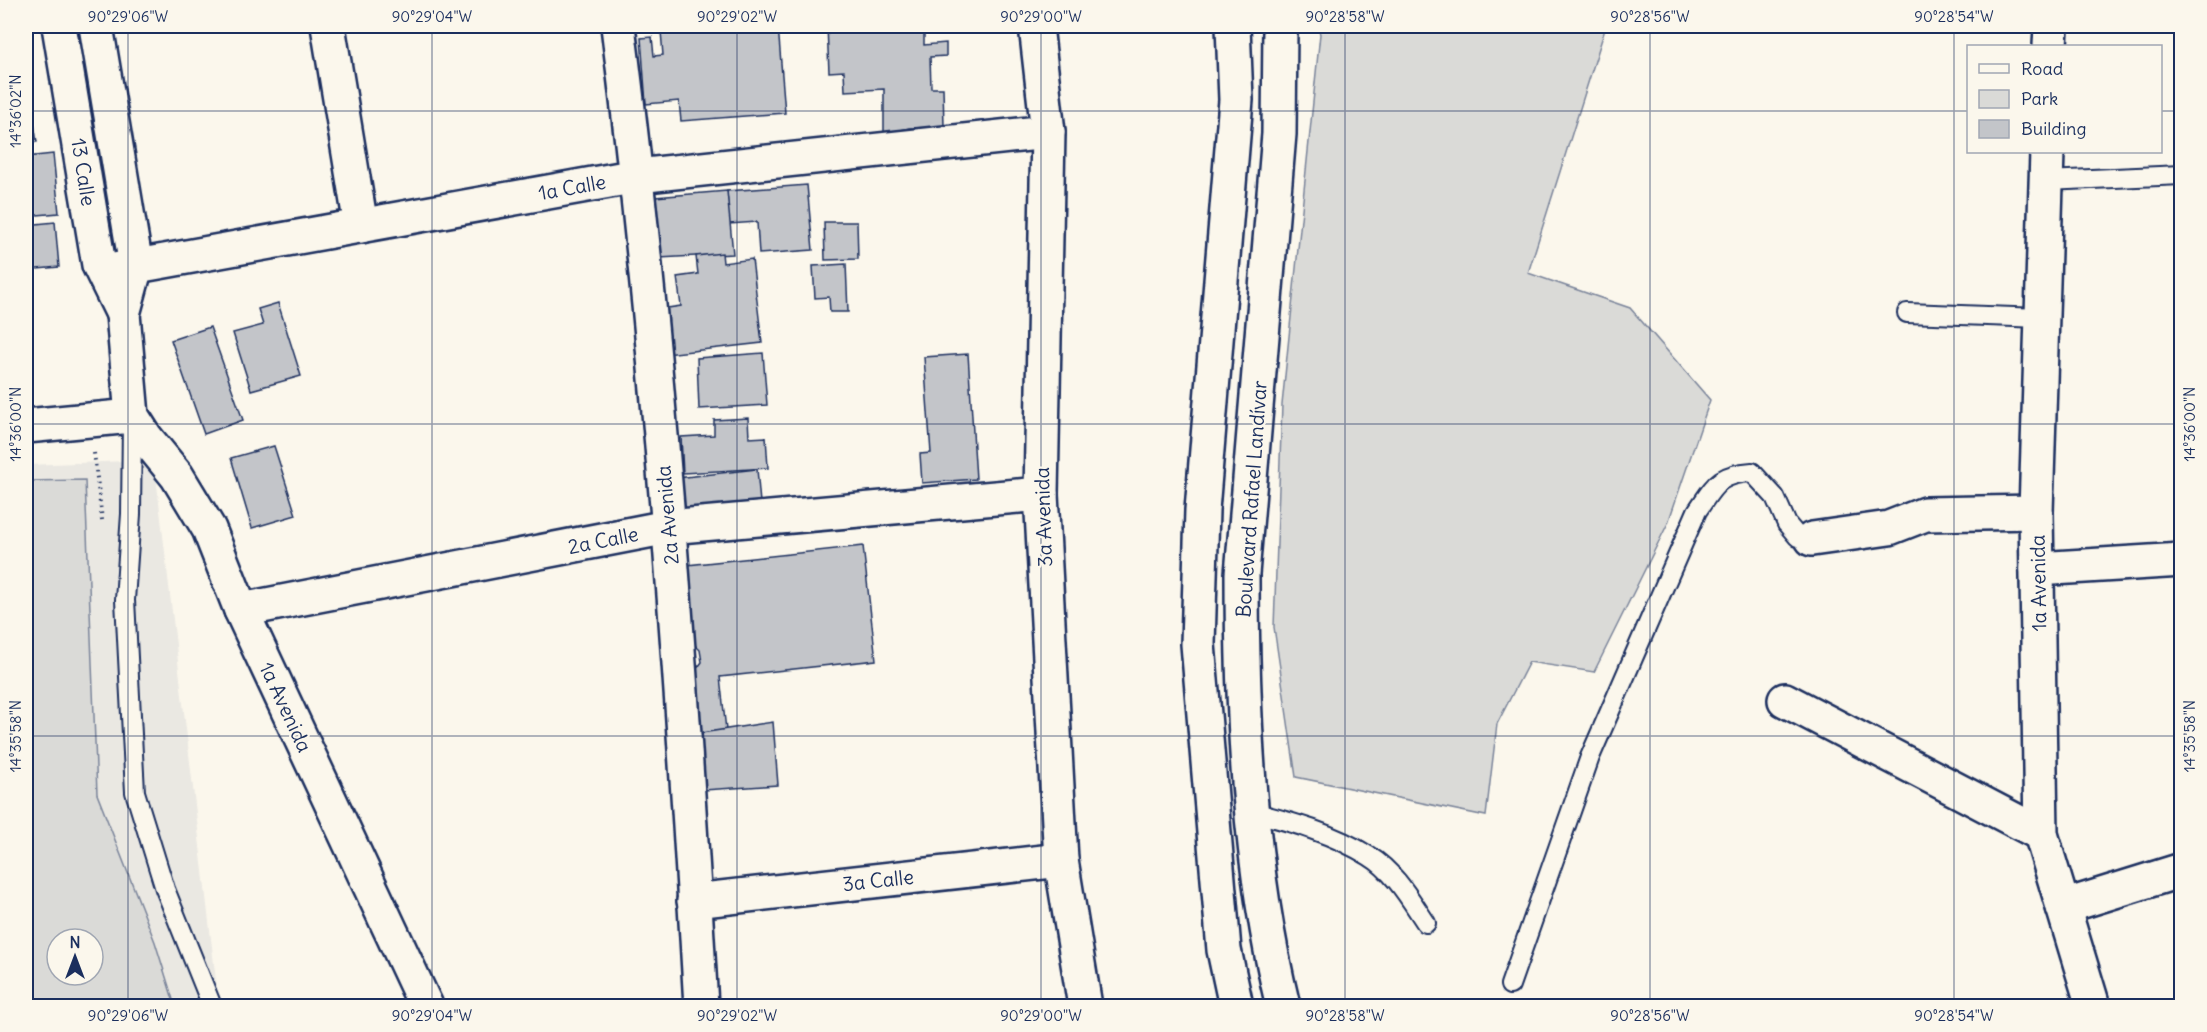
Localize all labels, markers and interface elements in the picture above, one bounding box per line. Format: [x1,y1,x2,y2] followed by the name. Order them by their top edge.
[88,7,169,26] text: 90°29'06"W
[392,7,473,26] text: 90°29'04"W
[697,7,777,26] text: 90°29'02"W
[1000,7,1082,26] text: 90°29'00"W
[1305,7,1385,26] text: 90°28'58"W
[1610,7,1690,26] text: 90°28'56"W
[1914,7,1994,26] text: 90°28'54"W
[1967,45,2162,153] legend
[2021,57,2064,80] text: Road
[6,74,25,148] text: 14°36'02"N
[2021,87,2058,110] text: Park
[2021,117,2086,140] text: Building
[66,136,102,208] street label: 13 Calle
[536,169,608,205] street label: 1a Calle
[1230,380,1272,618] street label: Boulevard Rafael Landívar
[6,387,25,461] text: 14°36'00"N
[2180,387,2199,461] text: 14°36'00"N
[650,464,684,566] street label: 2a Avenida
[1029,467,1057,567] street label: 3a Avenida
[566,521,640,559] street label: 2a Calle
[2025,535,2051,631] street label: 1a Avenida
[254,658,318,756] street label: 1a Avenida
[6,700,25,772] text: 14°35'58"N
[2180,700,2199,772] text: 14°35'58"N
[841,864,915,896] street label: 3a Calle
[45,927,105,987] north arrow
[69,932,81,952] text: N
[88,1006,169,1025] text: 90°29'06"W
[392,1006,473,1025] text: 90°29'04"W
[697,1006,777,1025] text: 90°29'02"W
[1000,1006,1082,1025] text: 90°29'00"W
[1305,1006,1385,1025] text: 90°28'58"W
[1610,1006,1690,1025] text: 90°28'56"W
[1914,1006,1994,1025] text: 90°28'54"W

